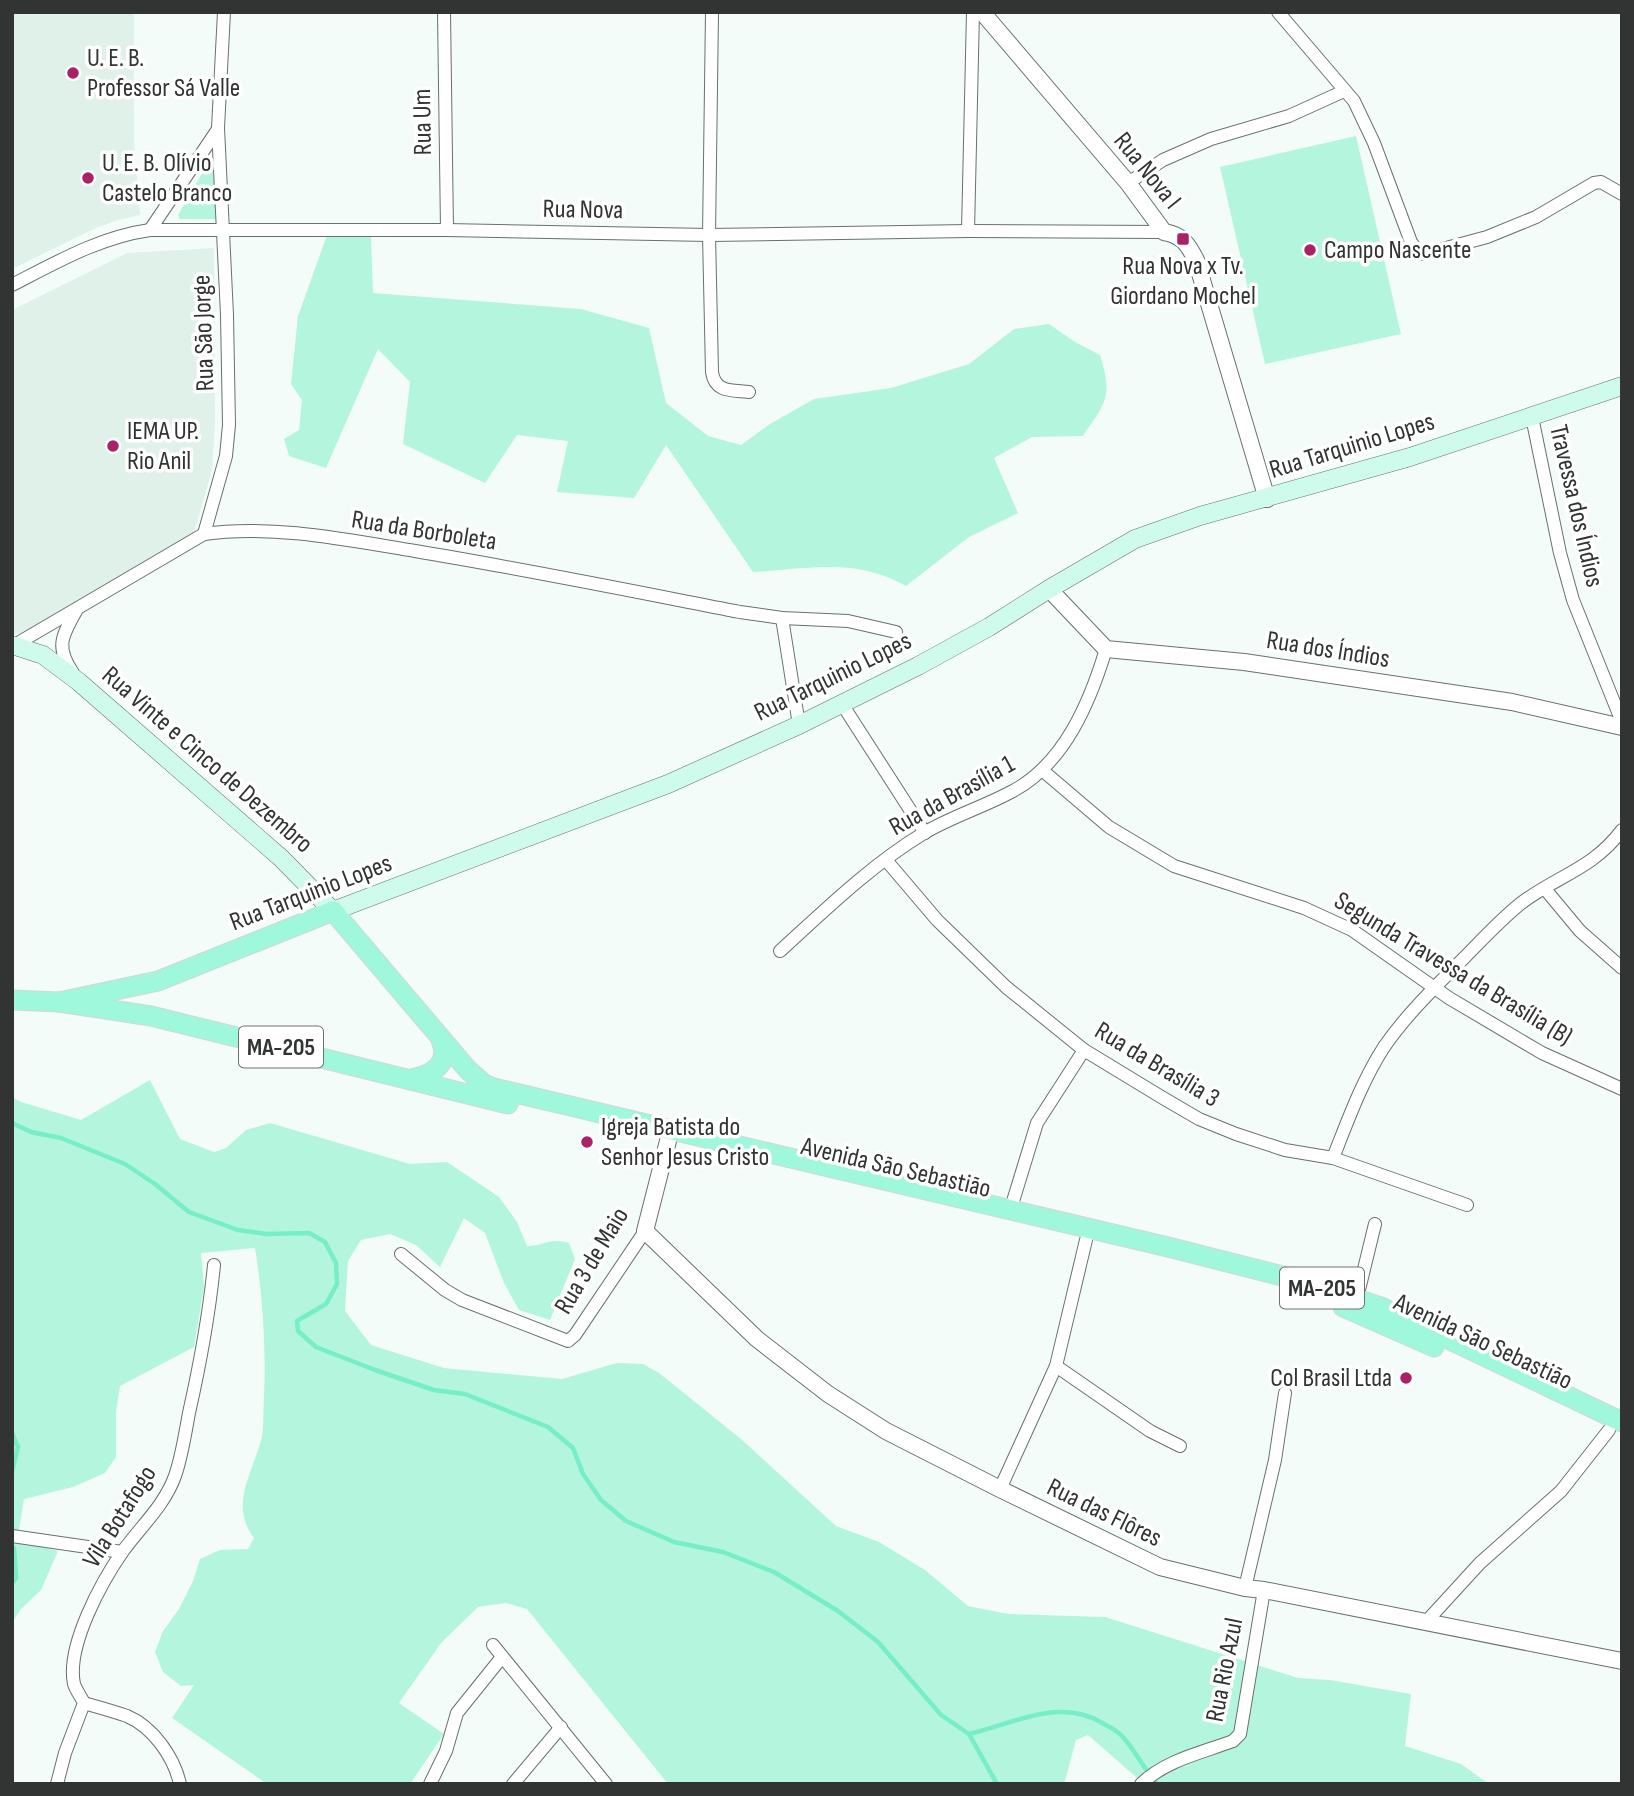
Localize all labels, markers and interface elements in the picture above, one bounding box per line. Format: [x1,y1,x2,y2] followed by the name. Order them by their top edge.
[87,43,240,104] place label: U. E. B. Professor Sá Valle
[65,65,81,81] marker: U. E. B. Professor Sá Valle
[407,88,439,156] street label: Rua Um
[1107,126,1187,216] street label: Rua Nova I
[102,148,232,209] place label: U. E. B. Olívio Castelo Branco
[80,170,96,186] marker: U. E. B. Olívio Castelo Branco
[542,194,624,226] street label: Rua Nova
[1175,231,1191,247] marker: Rua Nova x Tv. Giordano Mochel
[1324,235,1471,266] place label: Campo Nascente
[1302,242,1318,258] marker: Campo Nascente
[1110,251,1256,312] place label: Rua Nova x Tv. Giordano Mochel
[186,274,222,392] street label: Rua São Jorge
[1266,406,1438,486] street label: Rua Tarquinio Lopes
[127,416,199,477] place label: IEMA UP. Rio Anil
[1542,422,1610,590] street label: Travessa dos Índios
[105,438,121,454] marker: IEMA UP. Rio Anil
[349,504,499,558] street label: Rua da Borboleta
[1264,625,1392,675] street label: Rua dos Índios
[749,626,917,728] street label: Rua Tarquinio Lopes
[95,660,319,860] street label: Rua Vinte e Cinco de Dezembro
[884,749,1020,843] street label: Rua da Brasília 1
[226,848,396,938] street label: Rua Tarquinio Lopes
[1328,886,1578,1052] street label: Segunda Travessa da Brasília (B)
[1089,1016,1225,1114] street label: Rua da Brasília 3
[239,1027,323,1068] road number: MA-205
[601,1112,769,1173] place label: Igreja Batista do Senhor Jesus Cristo
[797,1131,994,1205] street label: Avenida São Sebastião
[579,1134,595,1150] marker: Igreja Batista do Senhor Jesus Cristo
[548,1202,636,1320] street label: Rua 3 de Maio
[1280,1268,1364,1308] road number: MA-205
[1388,1287,1577,1397] street label: Avenida São Sebastião
[1270,1363,1392,1394] place label: Col Brasil Ltda
[1398,1370,1414,1386] marker: Col Brasil Ltda
[77,1460,163,1574] street label: Vila Botafogo
[1042,1472,1166,1554] street label: Rua das Flôres
[1200,1615,1250,1725] street label: Rua Rio Azul

